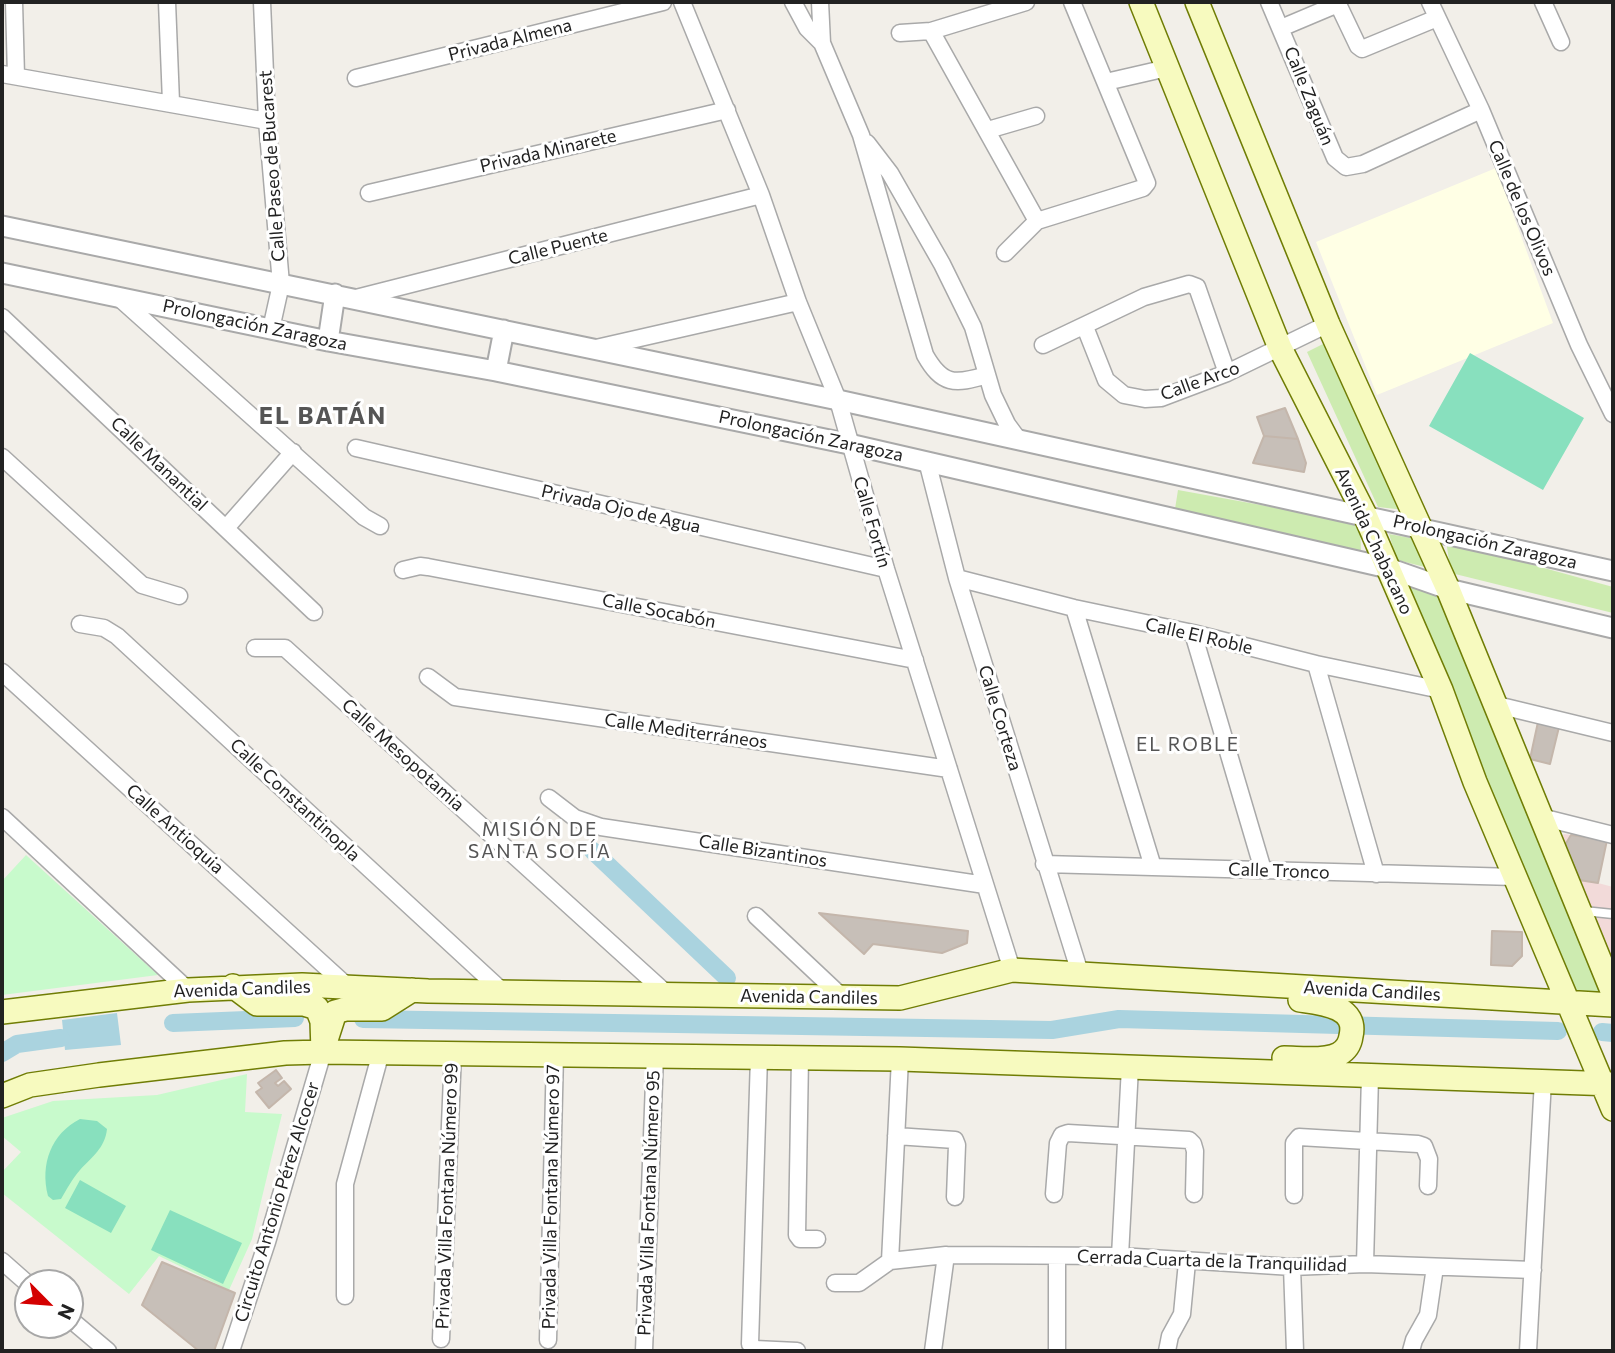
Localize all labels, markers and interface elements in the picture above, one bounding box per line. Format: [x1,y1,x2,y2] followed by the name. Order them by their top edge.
[446,14,574,66] street label: Privada Almena
[1279,43,1339,149] street label: Calle Zaguán
[255,70,289,262] street label: Calle Paseo de Bucarest
[478,125,618,177] street label: Privada Minarete
[1484,137,1560,279] street label: Calle de los Olivos
[506,224,610,270] street label: Calle Puente
[161,295,349,355] street label: Prolongación Zaragoza
[1157,357,1243,405] street label: Calle Arco
[260,402,386,430] district label: EL BATÁN
[717,406,905,466] street label: Prolongación Zaragoza
[106,412,212,516] street label: Calle Manantial
[1330,464,1418,618] street label: Avenida Chabacano
[849,474,895,570] street label: Calle Fortín
[539,480,703,538] street label: Privada Ojo de Agua
[1391,510,1579,574] street label: Prolongación Zaragoza
[600,589,718,633] street label: Calle Socabón
[1143,613,1255,659] street label: Calle El Roble
[974,663,1026,773] street label: Calle Corteza
[337,694,469,816] street label: Calle Mesopotamia
[603,709,769,753] street label: Calle Mediterráneos
[225,734,365,866] street label: Calle Constantinopla
[1137,734,1239,756] district label: EL ROBLE
[122,780,228,878] street label: Calle Antioquia
[469,819,611,863] district label: MISIÓN DE SANTA SOFÍA
[697,830,829,872] street label: Calle Bizantinos
[1228,858,1330,884] street label: Calle Tronco
[173,976,311,1002] street label: Avenida Candiles
[1303,977,1441,1005] street label: Avenida Candiles
[740,985,878,1009] street label: Avenida Candiles
[432,1062,462,1330] street label: Privada Villa Fontana Número 99
[538,1064,564,1330] street label: Privada Villa Fontana Número 97
[634,1070,664,1336] street label: Privada Villa Fontana Número 95
[230,1079,324,1325] street label: Circuito Antonio Pérez Alcocer
[1077,1245,1347,1277] street label: Cerrada Cuarta de la Tranquilidad
[14,1269,84,1339] north arrow
[53,1301,80,1324] text: N

